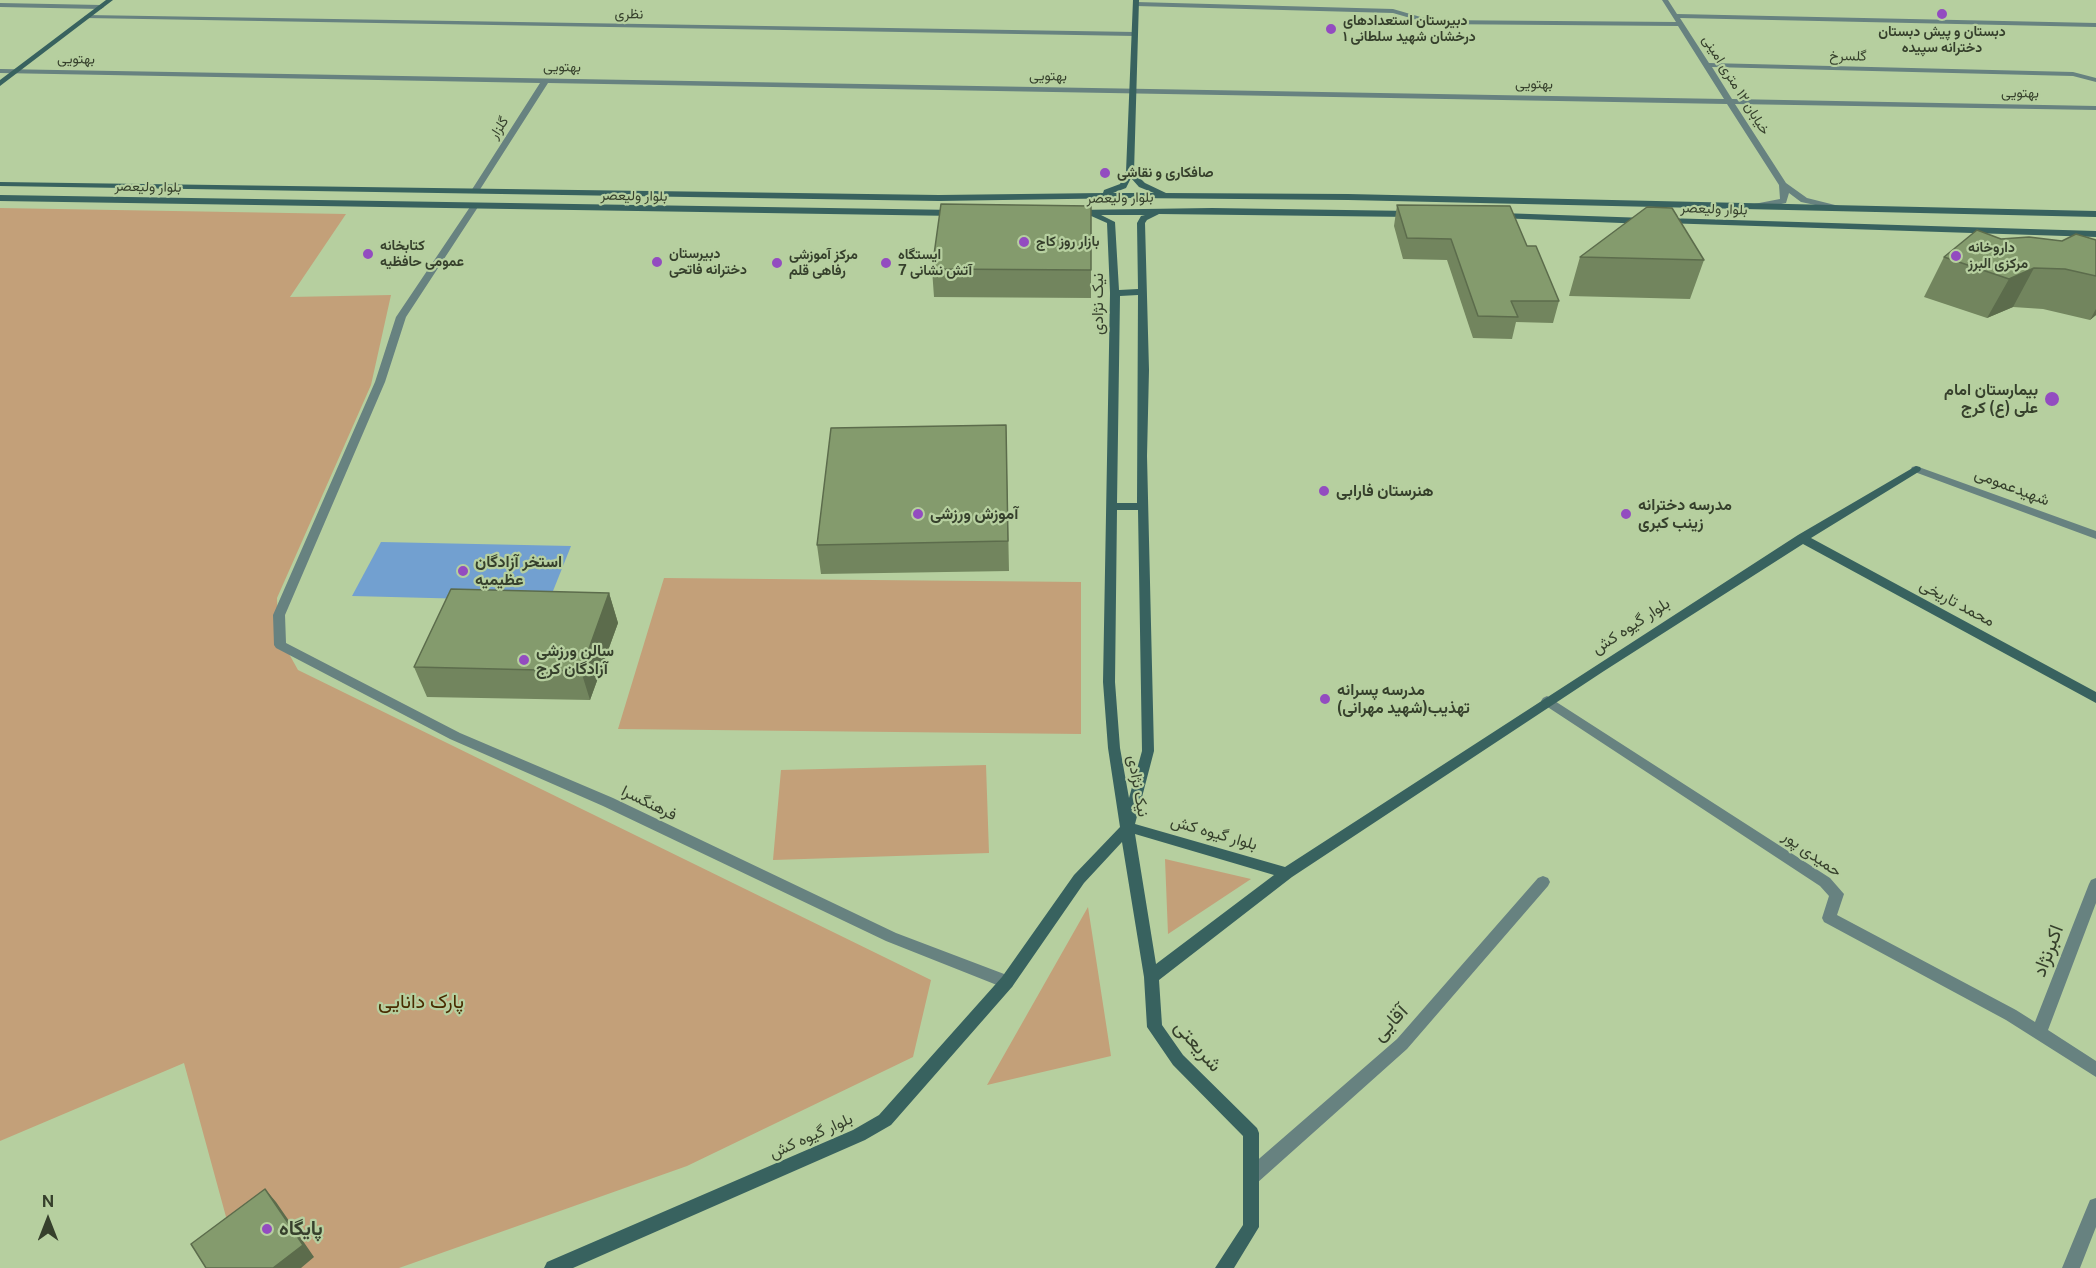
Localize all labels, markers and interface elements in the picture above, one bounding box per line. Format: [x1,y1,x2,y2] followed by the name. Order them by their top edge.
[614,5,644,23] street label: نظری
[1935,7,1949,21] marker: دبستان و پیش دبستان دخترانه سپیده
[1343,13,1476,46] place label: دبیرستان استعدادهای درخشان شهید سلطانی ۱
[1324,22,1338,36] marker: دبیرستان استعدادهای درخشان شهید سلطانی ۱
[1878,24,2006,56] place label: دبستان و پیش دبستان دخترانه سپیده
[1699,32,1773,138] street label: خیابان ۱۲ متری امینی
[1829,47,1867,65] street label: گلسرخ
[57,50,95,68] street label: بهتویی
[543,58,581,76] street label: بهتویی
[1029,67,1067,85] street label: بهتویی
[1515,75,1553,93] street label: بهتویی
[2001,84,2039,102] street label: بهتویی
[486,114,512,142] street label: گلزار
[1117,165,1214,181] place label: صافکاری و نقاشی
[1098,166,1112,180] marker: صافکاری و نقاشی
[114,178,182,196] street label: بلوار ولیعصر
[600,187,668,205] street label: بلوار ولیعصر
[1086,189,1154,207] street label: بلوار ولیعصر
[1680,199,1748,219] street label: بلوار ولیعصر
[1036,234,1100,250] place label: بازار روز کاج
[1017,235,1031,249] marker: بازار روز کاج
[380,238,464,270] place label: کتابخانه عمومی حافظیه
[1968,240,2028,272] place label: داروخانه مرکزی البرز
[669,246,747,278] place label: دبیرستان دخترانه فاتحی
[361,247,375,261] marker: کتابخانه عمومی حافظیه
[789,247,858,280] place label: مرکز آموزشی رفاهی قلم
[898,247,972,280] place label: ایستگاه آتش نشانی 7
[1949,249,1963,263] marker: داروخانه مرکزی البرز
[650,255,664,269] marker: دبیرستان دخترانه فاتحی
[770,256,784,270] marker: مرکز آموزشی رفاهی قلم
[879,256,893,270] marker: ایستگاه آتش نشانی 7
[1088,273,1108,335] street label: نیک نژادی
[1944,380,2038,418] place label: بیمارستان امام علی (ع) کرج
[2043,390,2061,408] marker: بیمارستان امام علی (ع) کرج
[1972,464,2052,510] street label: شهیدعمومی
[1336,481,1433,501] place label: هنرستان فارابی
[1317,484,1331,498] marker: هنرستان فارابی
[1638,495,1732,533] place label: مدرسه دخترانه زینب کبری
[930,504,1018,524] place label: آموزش ورزشی
[911,507,925,521] marker: آموزش ورزشی
[1619,507,1633,521] marker: مدرسه دخترانه زینب کبری
[475,552,562,590] place label: استخر آزادگان عظیمیه
[456,564,470,578] marker: استخر آزادگان عظیمیه
[1916,575,1998,631] street label: محمد تاریخی
[1588,594,1674,658] street label: بلوار گیوه کش
[536,641,614,679] place label: سالن ورزشی آزادگان کرج
[517,653,531,667] marker: سالن ورزشی آزادگان کرج
[1337,680,1470,718] place label: مدرسه پسرانه تهذیب(شهید مهرانی)
[1318,692,1332,706] marker: مدرسه پسرانه تهذیب(شهید مهرانی)
[1123,754,1153,818] street label: نیک نژادی
[618,781,680,825] street label: فرهنگسرا
[1169,811,1259,855] street label: بلوار گیوه کش
[1779,827,1845,881] street label: حمیدی پور
[2027,922,2069,980] street label: اکبرنژاد
[378,990,464,1014] park label: پارک دانایی
[1367,1000,1413,1046] street label: آقایی
[1169,1015,1227,1077] street label: شریعتی
[766,1109,856,1163] street label: بلوار گیوه کش
[18,1190,78,1250] north arrow
[42,1192,54,1211] text: N
[279,1217,323,1241] place label: پایگاه
[260,1222,274,1236] marker: پایگاه

